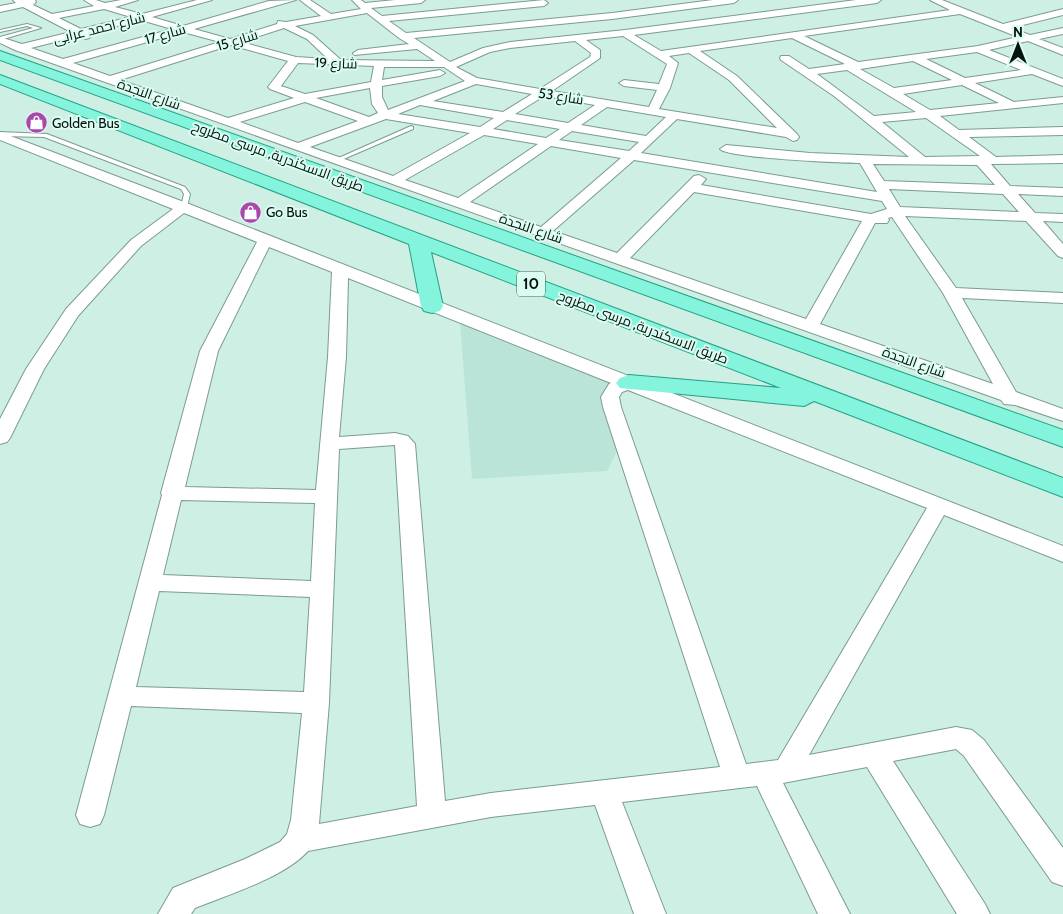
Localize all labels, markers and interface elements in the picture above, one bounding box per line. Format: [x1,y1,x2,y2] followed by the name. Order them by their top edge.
[51,8,147,48] street label: شارع احمد عرابى
[142,20,188,48] street label: شارع 17
[993,20,1043,70] north arrow
[1013,23,1023,41] text: N
[214,25,260,55] street label: شارع 15
[314,53,358,73] street label: شارع 19
[115,74,183,114] street label: شارع النجدة
[537,84,585,108] street label: شارع 53
[24,111,48,135] shop icon: Golden Bus
[52,114,120,132] place label: Golden Bus
[190,117,366,195] street label: طريق الاسكندرية, مرسى مطروح
[238,200,262,224] shop icon: Go Bus
[266,203,308,221] place label: Go Bus
[497,209,565,247] street label: شارع النجدة
[517,272,545,296] road number: 10
[555,286,731,368] street label: طريق الاسكندرية, مرسى مطروح
[880,342,948,382] street label: شارع النجدة

